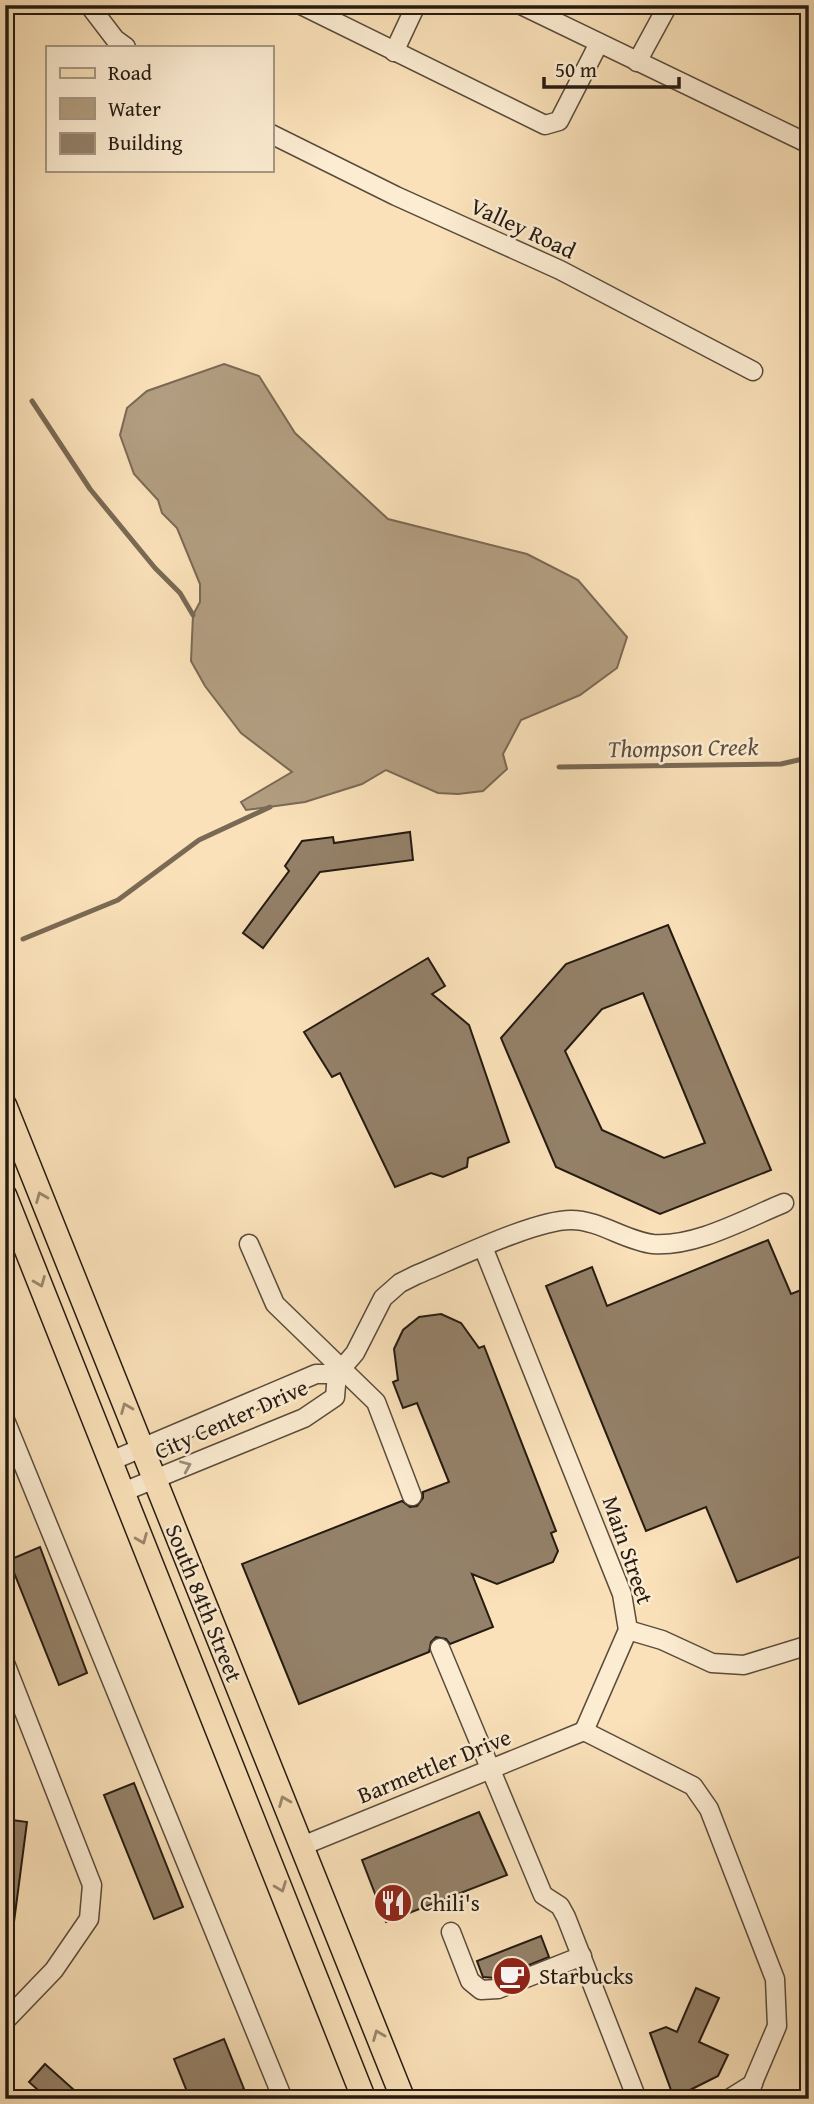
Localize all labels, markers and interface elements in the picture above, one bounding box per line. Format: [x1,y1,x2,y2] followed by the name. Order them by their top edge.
[46,46,273,172] legend
[544,46,679,90] scale bar
[555,54,597,85] text: 50 m
[108,57,153,88] text: Road
[108,93,161,124] text: Water
[108,127,183,158] text: Building
[465,189,582,267] street label: Valley Road
[607,729,759,766] water label: Thompson Creek
[36,1192,50,1204] one-way arrow
[31,1276,45,1288] one-way arrow
[149,1370,313,1467] street label: City Center Drive
[120,1403,134,1416] one-way arrow
[180,1460,192,1474] one-way arrow
[595,1491,662,1608] street label: Main Street
[158,1519,251,1687] street label: South 84th Street
[134,1533,148,1545] one-way arrow
[352,1720,515,1811] street label: Barmettler Drive
[278,1796,292,1808] one-way arrow
[272,1881,286,1893] one-way arrow
[372,1882,414,1924] restaurant icon: Chili's
[420,1886,480,1919] place label: Chili's
[491,1955,533,1997] cafe icon: Starbucks
[539,1959,634,1992] place label: Starbucks
[372,2030,386,2042] one-way arrow

